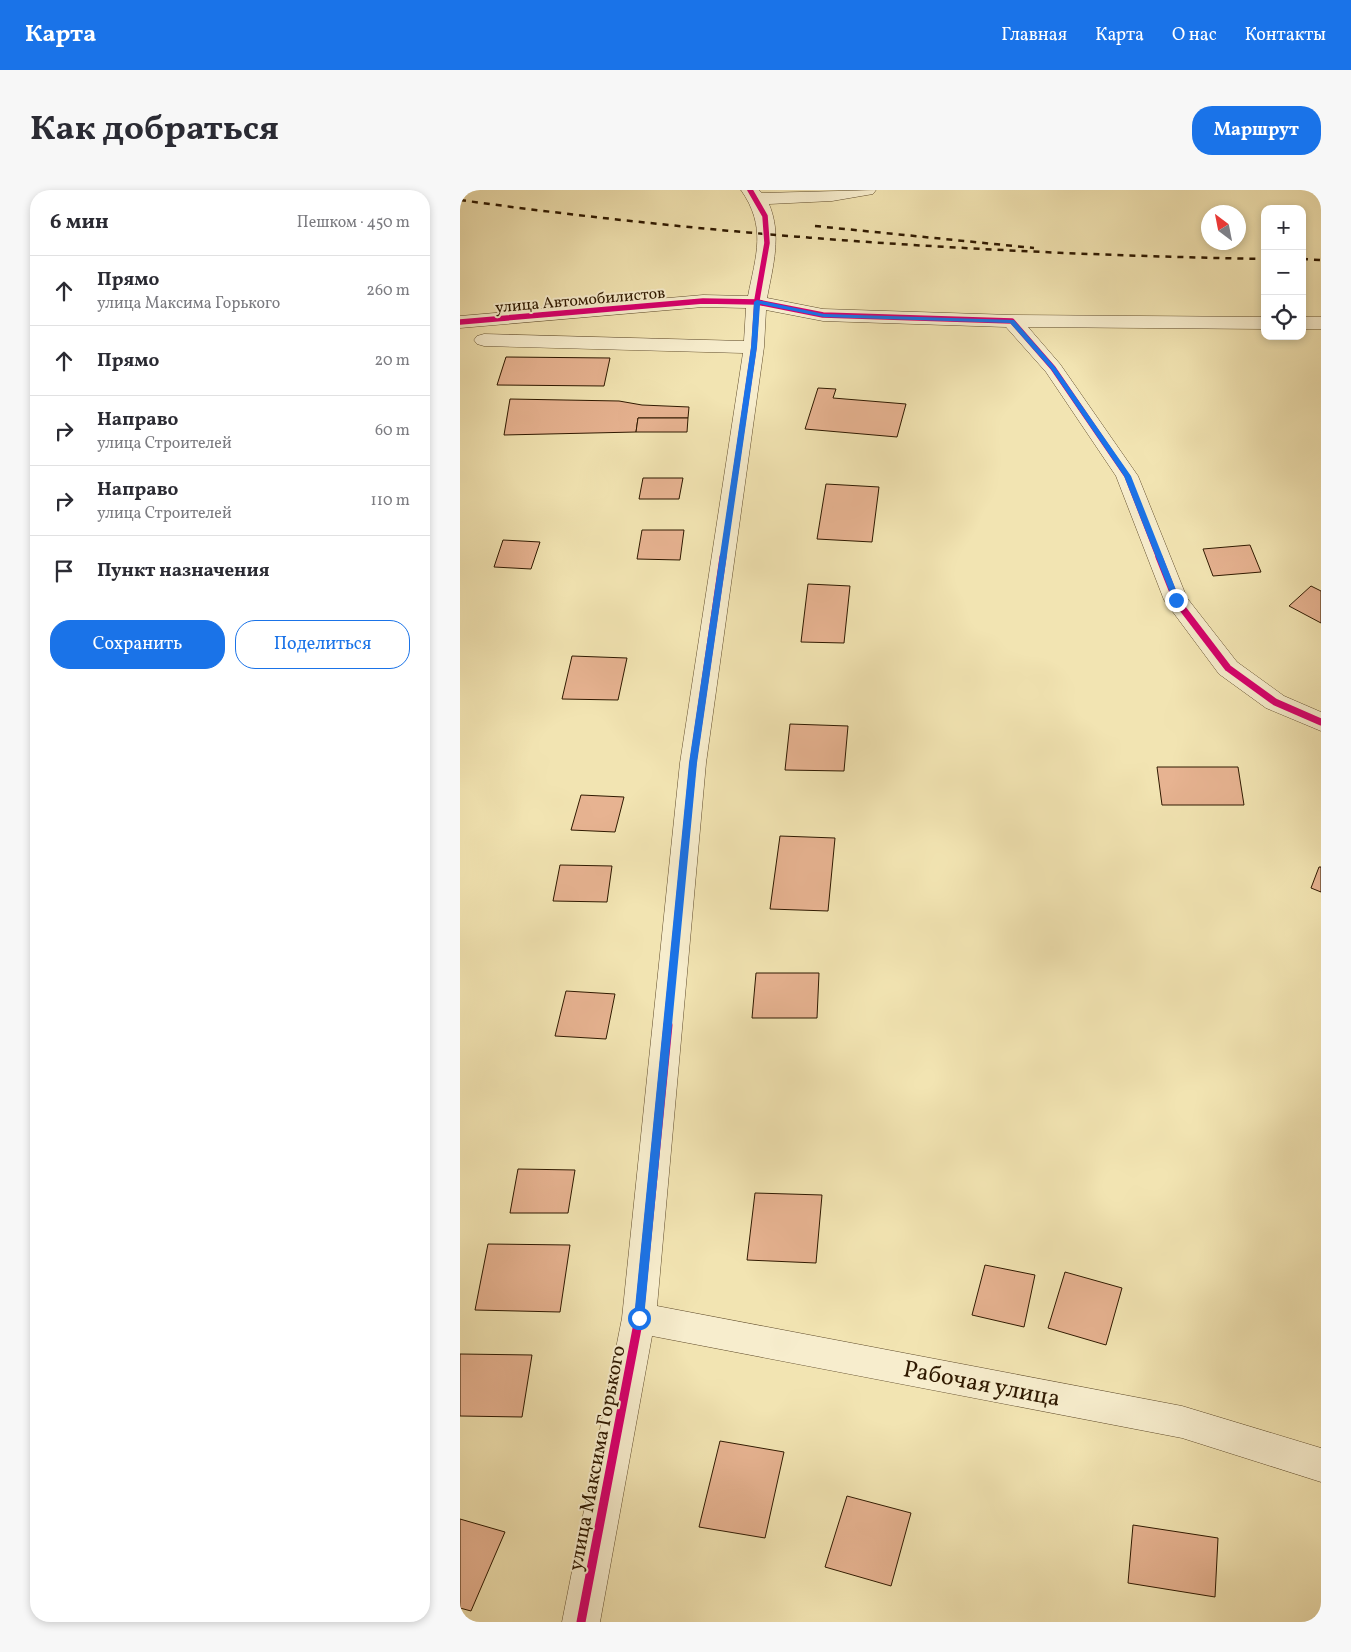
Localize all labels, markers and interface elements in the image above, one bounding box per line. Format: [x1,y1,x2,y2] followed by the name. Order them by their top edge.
[25,18,96,52] text: Карта
[1001,23,1067,48] text: Главная
[1095,23,1144,48] text: Карта
[1172,23,1217,48] text: О нас
[1245,23,1326,48] text: Контакты
[30,106,279,154] text: Как добраться
[1192,106,1321,155] button: Маршрут
[1201,205,1246,250] north arrow
[1261,205,1306,340] map controls
[1261,205,1306,250] button: +
[50,208,109,237] text: 6 мин
[297,212,410,234] text: Пешком · 450 m
[1261,250,1306,295] button: −
[97,267,159,293] text: Прямо
[50,277,78,305] icon: ahead
[366,280,410,302] text: 260 m
[494,283,666,319] street label: улица Автомобилистов
[97,293,280,315] text: улица Максима Горького
[1261,295,1306,340] button: locate
[50,347,78,375] icon: ahead
[97,348,159,374] text: Прямо
[375,350,410,372] text: 20 m
[97,407,179,433] text: Направо
[50,417,78,445] icon: right
[375,420,410,442] text: 60 m
[97,433,232,455] text: улица Строителей
[97,477,179,503] text: Направо
[50,487,78,515] icon: right
[371,490,410,512] text: 110 m
[97,503,232,525] text: улица Строителей
[50,557,78,585] icon: arrive
[97,558,270,584] text: Пункт назначения
[1165,589,1188,612] route end
[50,620,225,669] button: Сохранить
[235,620,410,669] button: Поделиться
[628,1307,651,1330] route start
[562,1343,634,1574] street label: улица Максима Горького
[900,1353,1063,1417] street label: Рабочая улица

